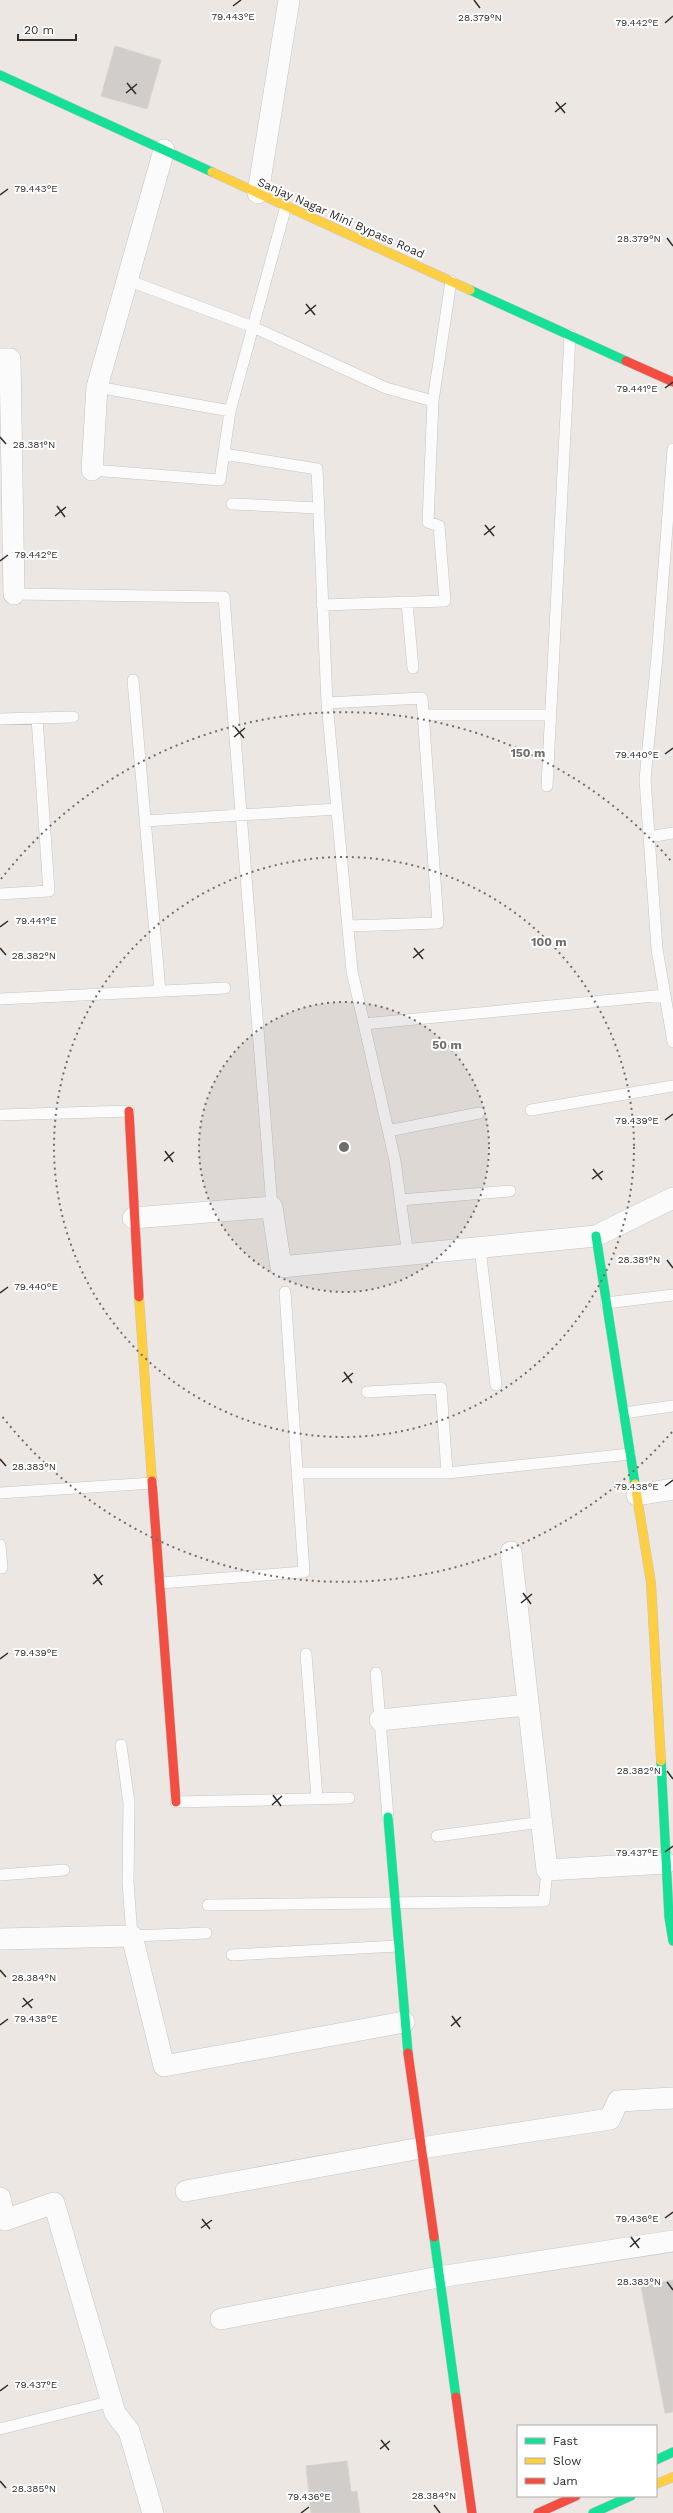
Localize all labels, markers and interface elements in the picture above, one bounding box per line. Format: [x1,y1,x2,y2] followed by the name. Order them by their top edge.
[211,11,255,22] text: 79.443°E
[458,12,502,23] text: 28.379°N
[18,16,76,42] scale bar
[615,17,659,28] text: 79.442°E
[24,23,54,37] text: 20 m
[255,175,427,261] street label: Sanjay Nagar Mini Bypass Road
[14,183,58,194] text: 79.443°E
[617,233,661,244] text: 28.379°N
[616,383,658,394] text: 79.441°E
[13,439,55,450] text: 28.381°N
[14,549,58,560] text: 79.442°E
[511,746,545,760] text: 150 m
[615,749,659,760] text: 79.440°E
[15,915,57,926] text: 79.441°E
[531,935,567,949] text: 100 m
[12,950,56,961] text: 28.382°N
[432,1038,462,1052] text: 50 m
[615,1115,659,1126] text: 79.439°E
[337,1140,351,1154] centre of rings
[618,1254,660,1265] text: 28.381°N
[14,1281,58,1292] text: 79.440°E
[12,1461,56,1472] text: 28.383°N
[615,1481,659,1492] text: 79.438°E
[14,1647,58,1658] text: 79.439°E
[617,1765,661,1776] text: 28.382°N
[616,1847,658,1858] text: 79.437°E
[12,1972,56,1983] text: 28.384°N
[14,2013,58,2024] text: 79.438°E
[615,2213,659,2224] text: 79.436°E
[617,2276,661,2287] text: 28.383°N
[15,2379,57,2390] text: 79.437°E
[517,2425,657,2497] legend
[553,2434,578,2448] text: Fast
[553,2454,581,2468] text: Slow
[553,2474,578,2488] text: Jam
[12,2483,56,2494] text: 28.385°N
[412,2490,456,2501] text: 28.384°N
[287,2491,331,2502] text: 79.436°E

